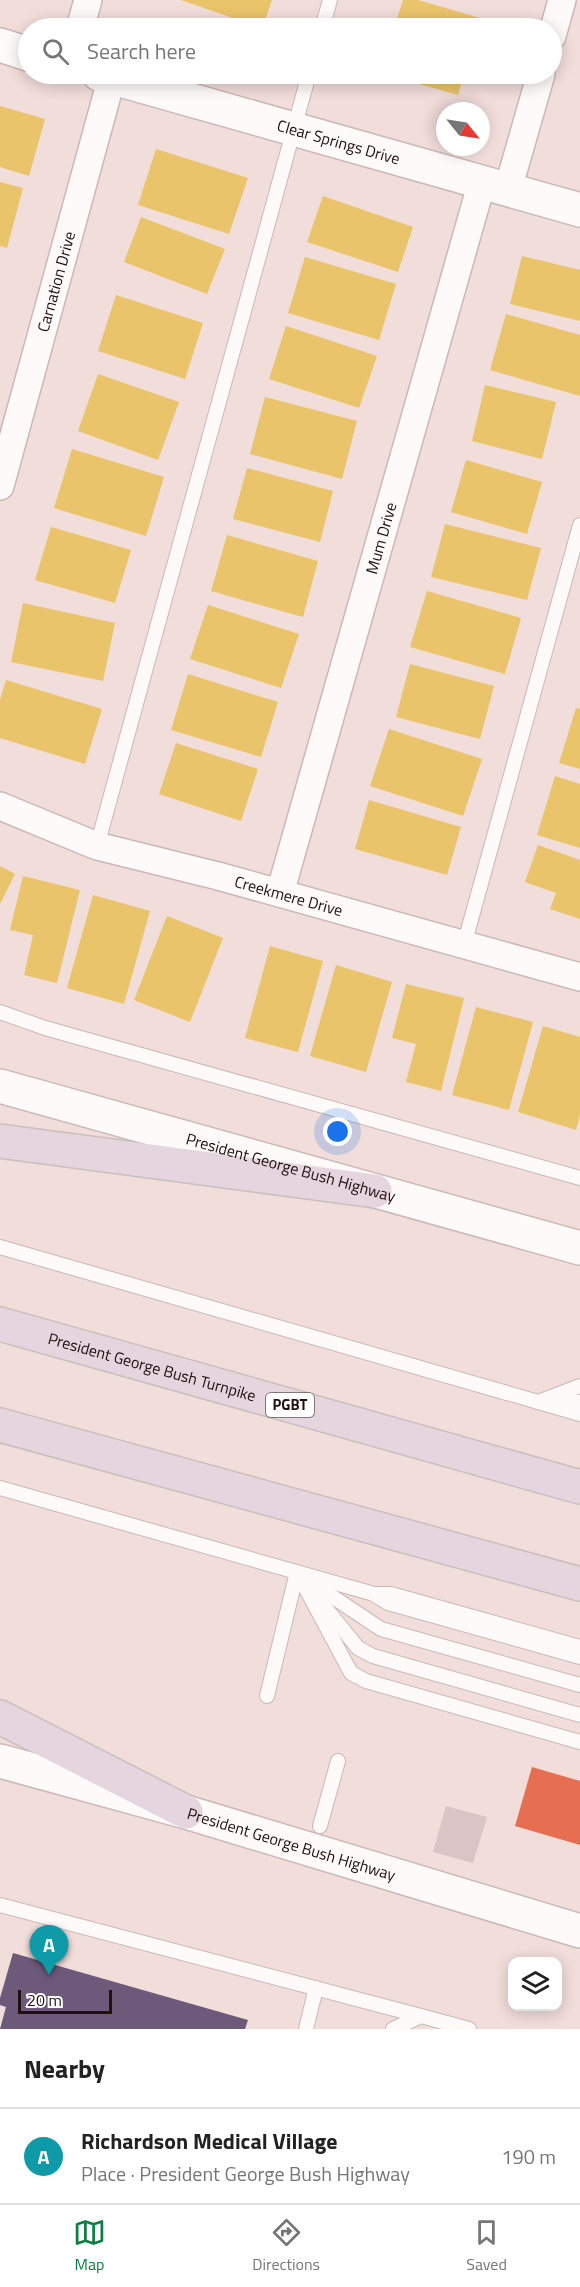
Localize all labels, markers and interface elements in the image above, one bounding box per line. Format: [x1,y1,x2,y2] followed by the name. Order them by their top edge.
[18,18,562,84] search box
[87,34,196,68] text: Search here
[39,35,72,68] icon: search
[436,102,490,156] north arrow
[274,113,403,171] street label: Clear Springs Drive
[31,228,81,335] street label: Carnation Drive
[359,499,402,577] street label: Mum Drive
[232,869,346,922] street label: Creekmere Drive
[323,1117,352,1146] your location
[183,1127,399,1208] street label: President George Bush Highway
[45,1326,259,1407] street label: President George Bush Turnpike
[266,1393,314,1417] road number: PGBT
[184,1801,399,1887] street label: President George Bush Highway
[29,1926,68,1975] pin: A
[508,1957,562,2011] map controls
[508,1957,562,2011] button: layers
[18,1987,112,2014] scale bar
[27,1988,62,2012] text: 20 m
[24,2049,105,2088] text: Nearby
[81,2124,337,2158] text: Richardson Medical Village
[37,2141,50,2172] text: A
[501,2141,556,2172] text: 190 m
[81,2158,410,2189] text: Place · President George Bush Highway
[73,2216,106,2276] tab: Map
[252,2216,320,2276] tab: Directions
[466,2216,507,2276] tab: Saved

